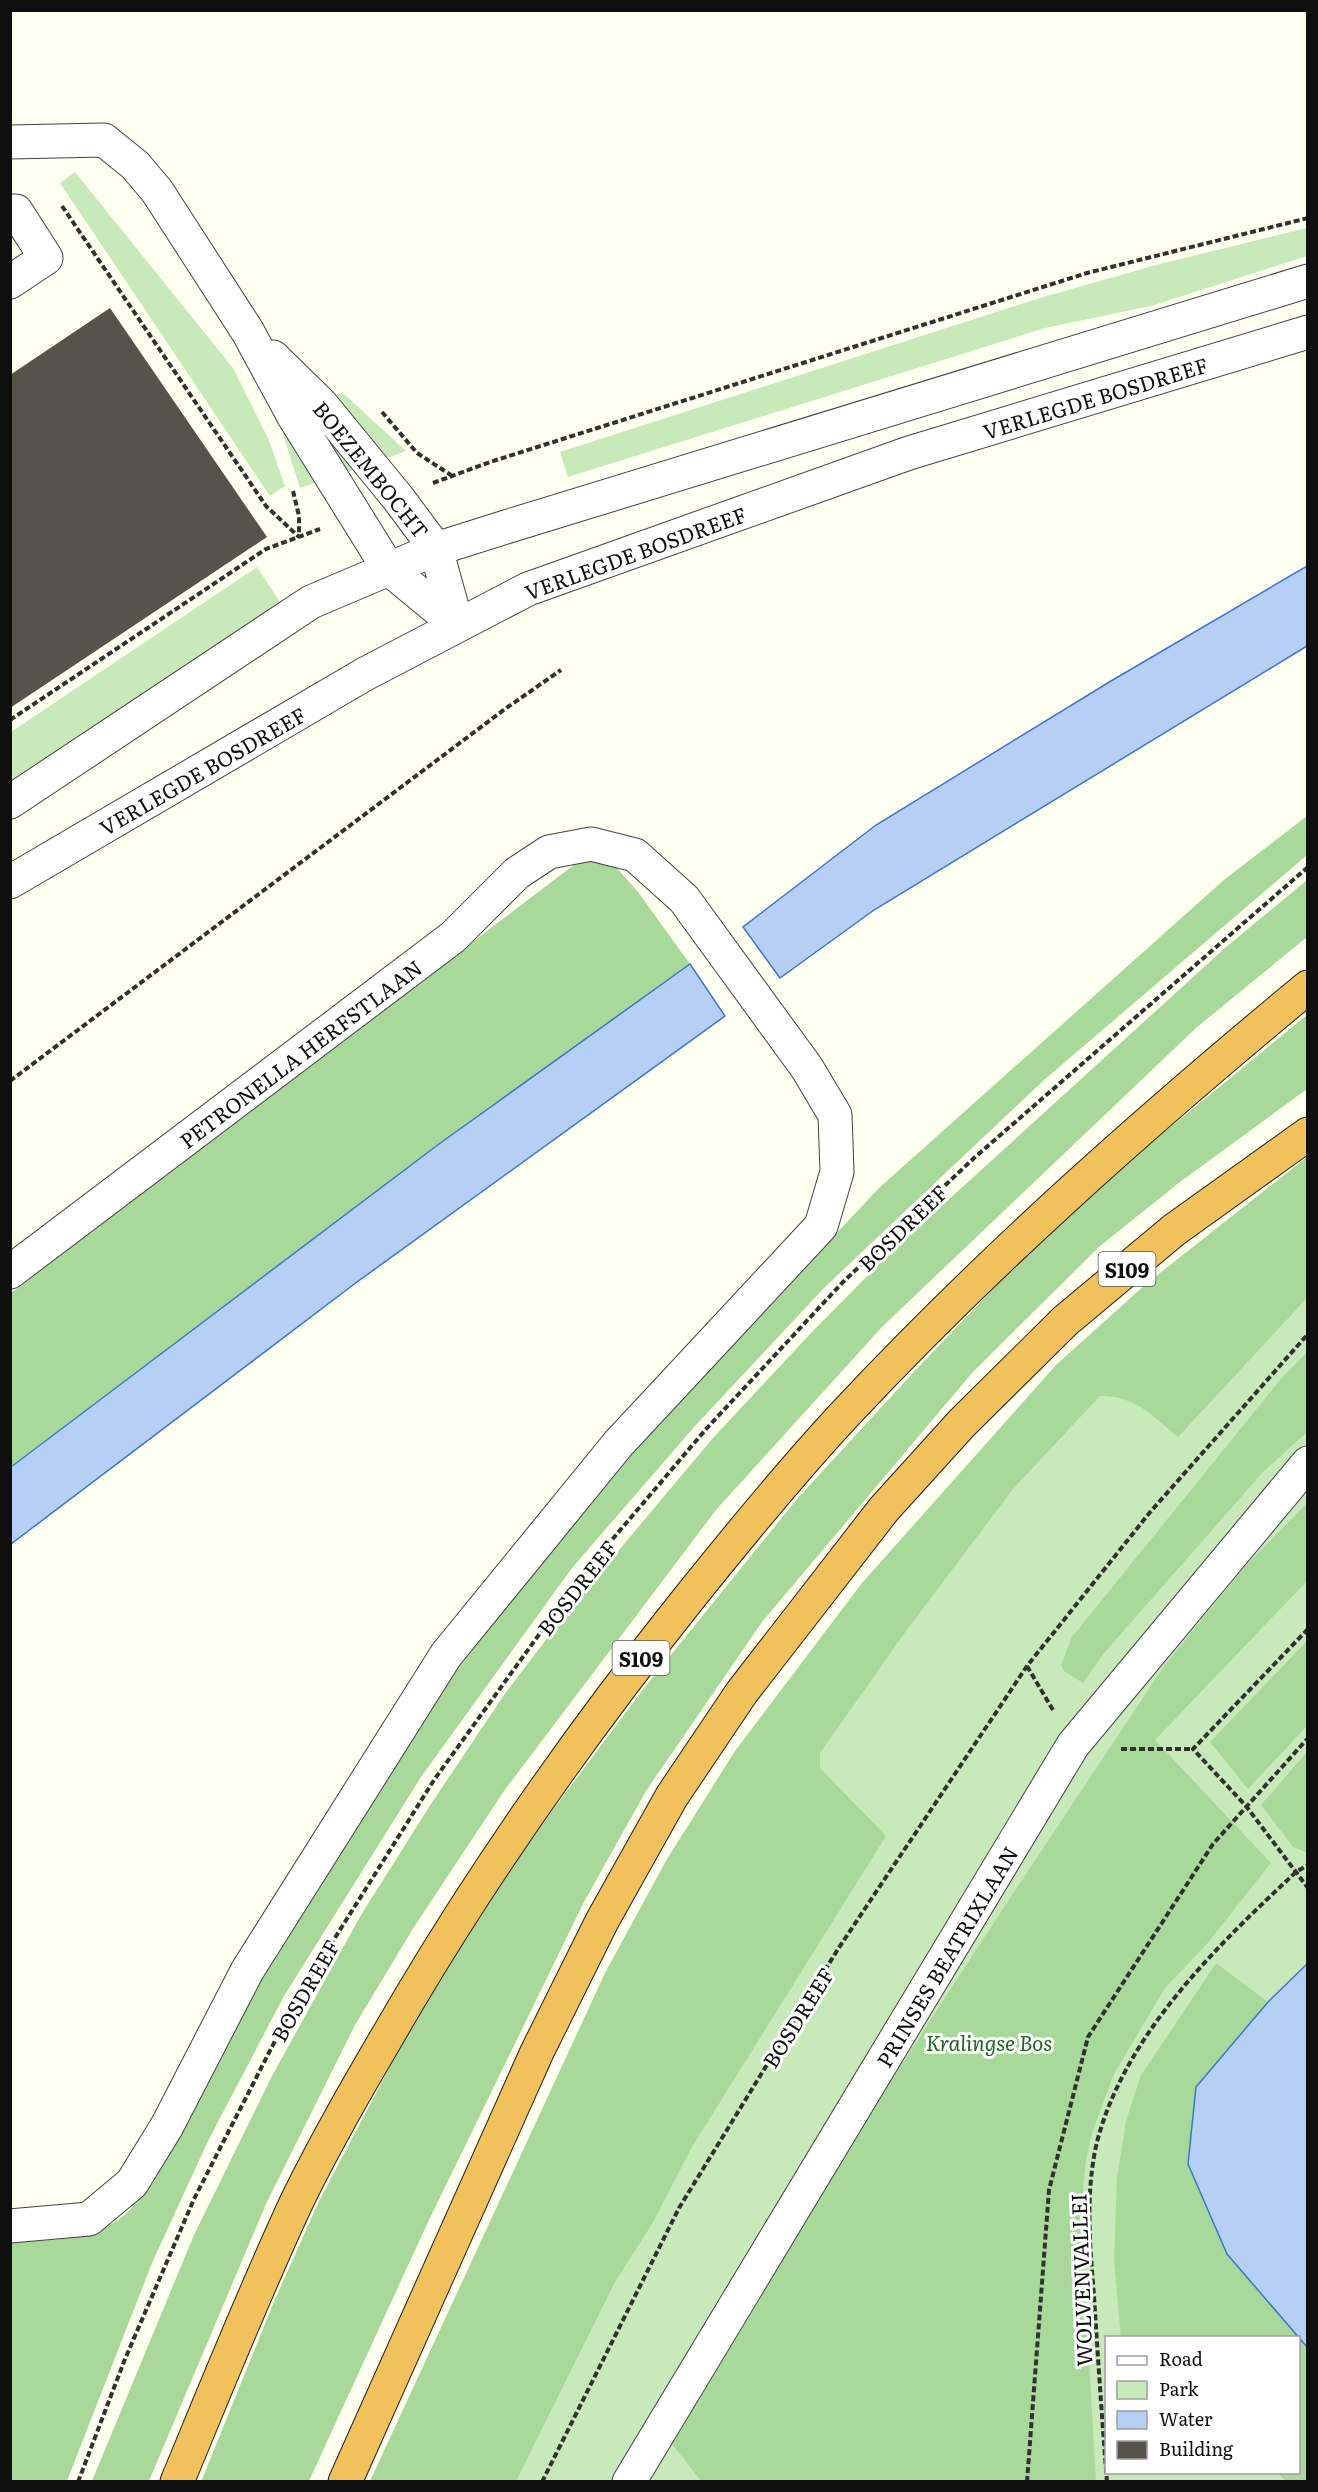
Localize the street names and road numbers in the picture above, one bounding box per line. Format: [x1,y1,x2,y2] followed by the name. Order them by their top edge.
[979,348,1211,446] street label: VERLEGDE BOSDREEF
[307,394,437,544] street label: BOEZEMBOCHT
[520,497,750,607] street label: VERLEGDE BOSDREEF
[93,698,311,842] street label: VERLEGDE BOSDREEF
[172,951,428,1155] street label: PETRONELLA HERFSTLAAN
[850,1176,954,1278] street label: BOSDREEF
[1098,1252,1156,1286] road number: S109
[529,1533,623,1641] street label: BOSDREEF
[612,1641,670,1675] road number: S109
[868,1839,1024,2073] street label: PRINSES BEATRIXLAAN
[262,1933,346,2047] street label: BOSDREEF
[754,1961,840,2073] street label: BOSDREEF
[1061,2193,1099,2367] street label: WOLVENVALLEI

